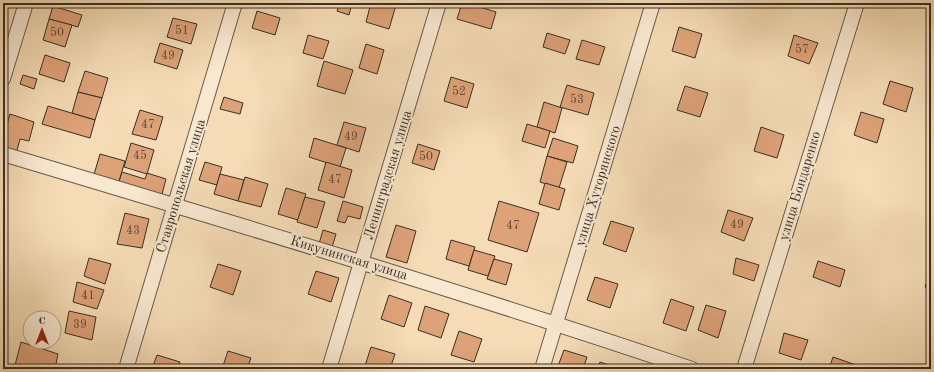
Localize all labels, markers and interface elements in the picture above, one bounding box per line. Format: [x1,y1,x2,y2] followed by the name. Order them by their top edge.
[175,24,189,37] house number: 51
[50,26,64,39] house number: 50
[795,43,809,56] house number: 57
[161,50,175,62] house number: 49
[452,85,466,98] house number: 52
[570,93,584,106] house number: 53
[362,109,414,241] street label: Ленинградская улица
[154,117,208,255] street label: Ставропольская улица
[141,119,155,131] house number: 47
[573,124,623,248] street label: улица Хуторянского
[777,130,823,242] street label: улица Бондаренко
[344,131,358,143] house number: 49
[133,149,147,162] house number: 45
[419,150,433,163] house number: 50
[328,174,342,186] house number: 47
[730,219,744,231] house number: 49
[506,220,520,232] house number: 47
[126,225,140,237] house number: 43
[289,233,410,283] street label: Кикунинская улица
[81,290,95,302] house number: 41
[22,310,62,350] north arrow
[38,316,46,327] text: С
[73,319,87,331] house number: 39

